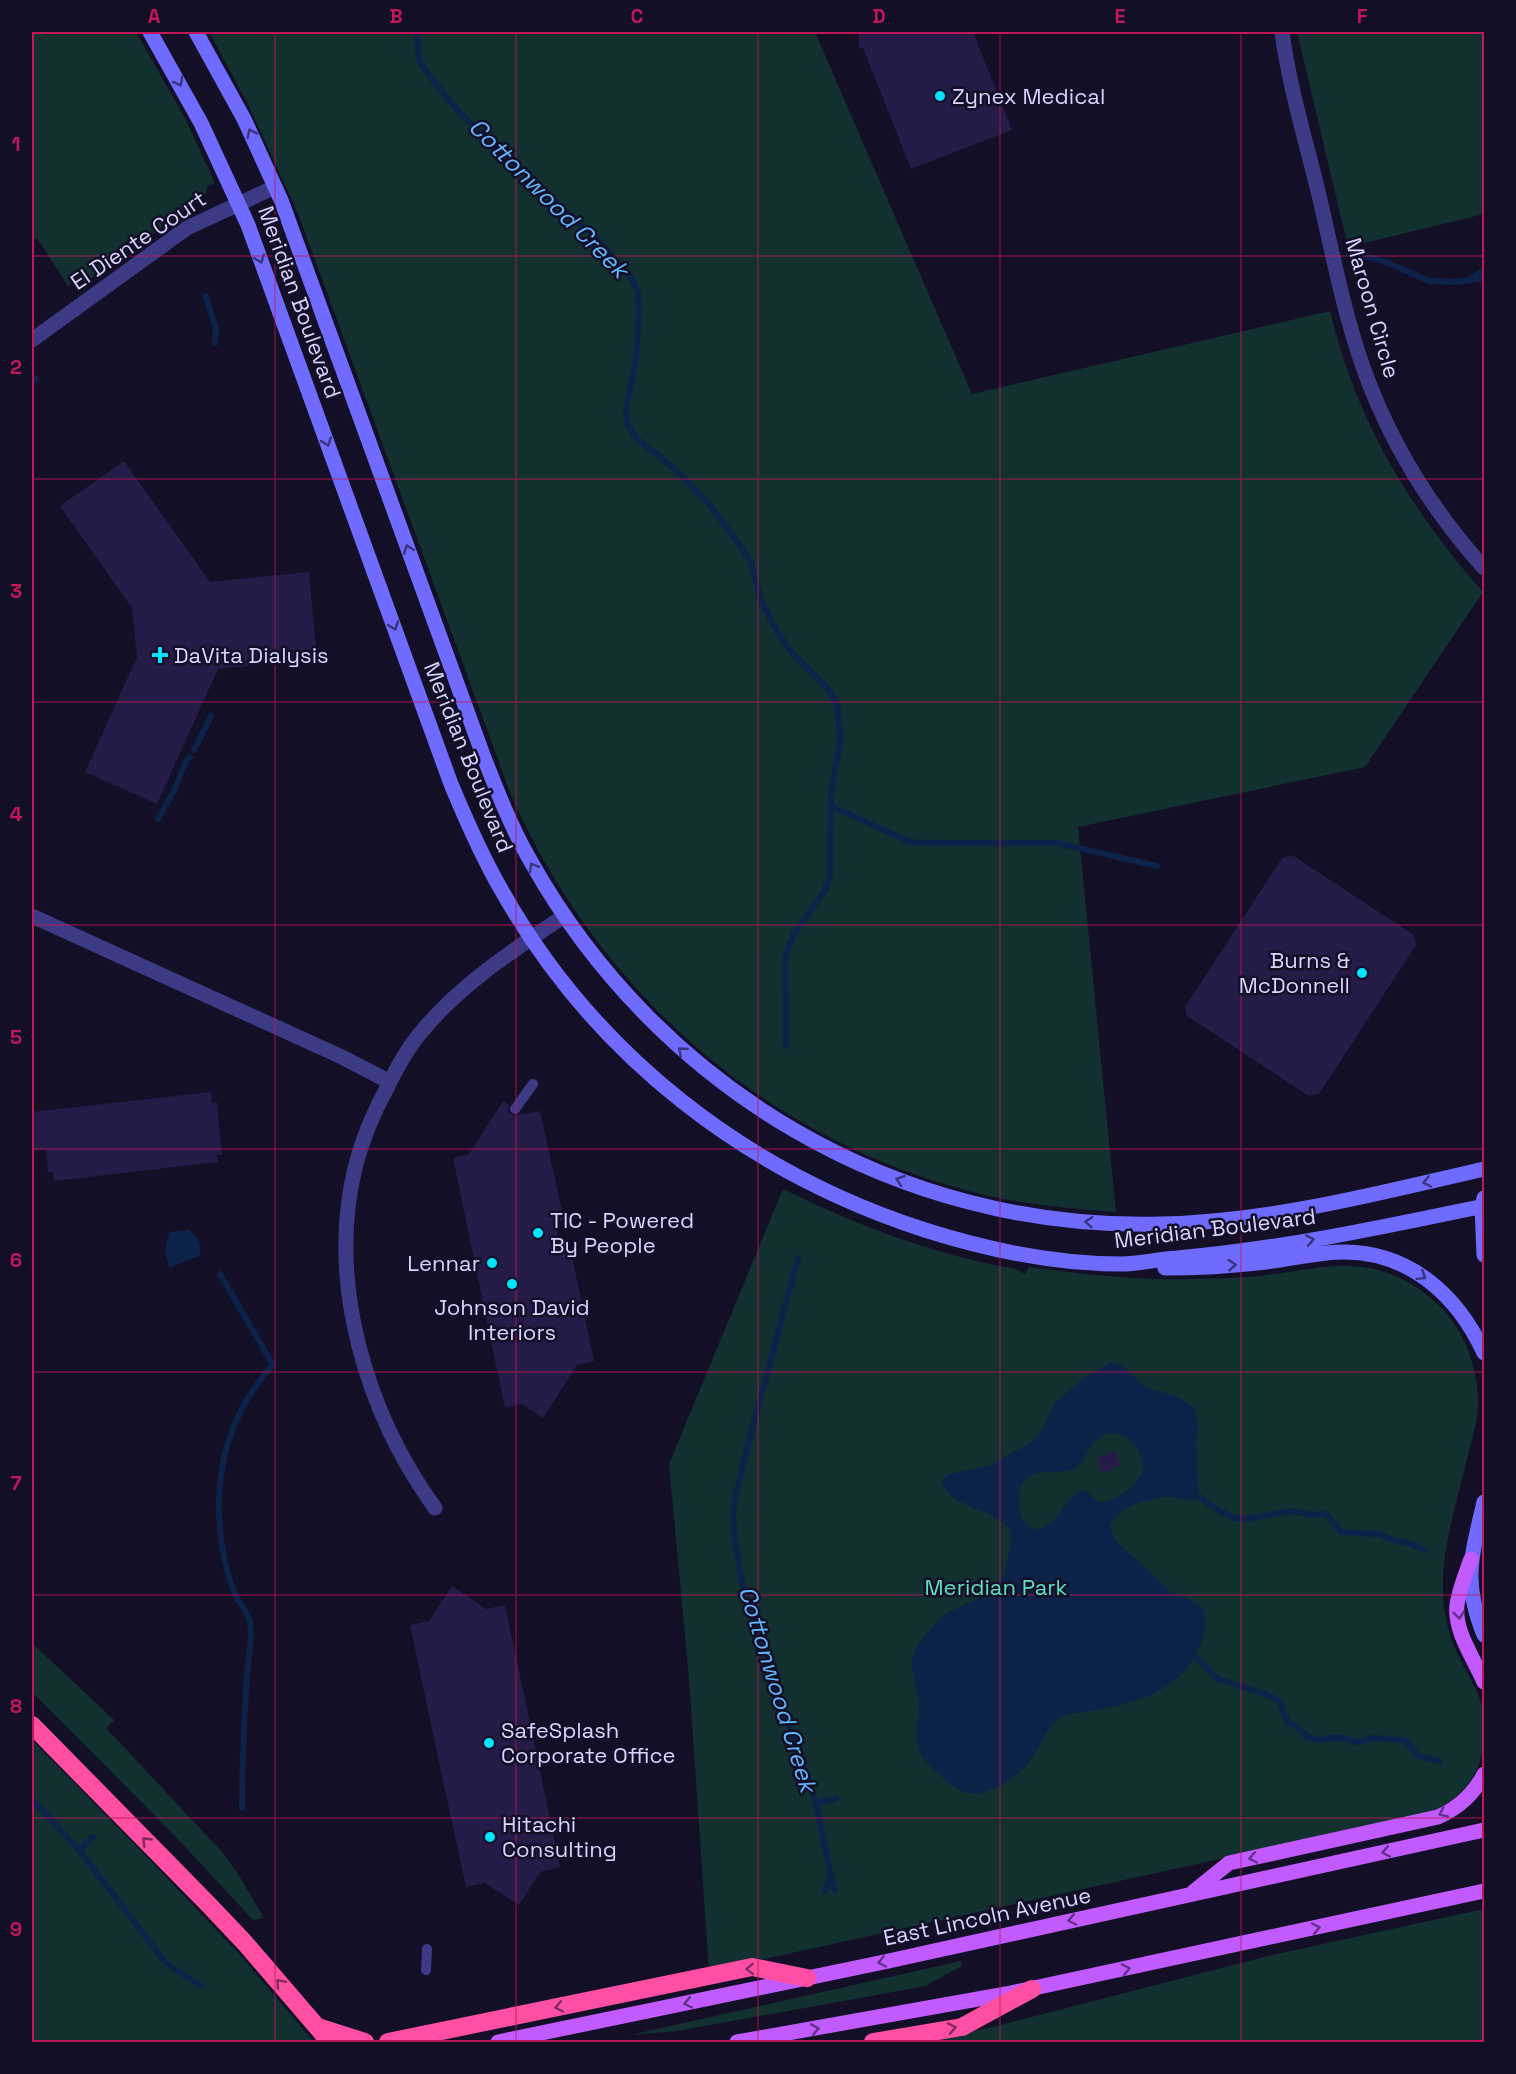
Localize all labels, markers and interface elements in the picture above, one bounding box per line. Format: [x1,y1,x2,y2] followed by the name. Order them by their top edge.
[148,3,161,29] text: A
[389,3,403,29] text: B
[631,3,644,29] text: C
[872,3,886,29] text: D
[1114,3,1126,29] text: E
[1357,3,1368,29] text: F
[172,76,184,86] one-way arrow
[952,82,1105,110] place label: Zynex Medical
[933,89,947,103] marker: Zynex Medical
[462,111,638,287] water label: Cottonwood Creek
[246,129,258,140] one-way arrow
[11,131,21,157] text: 1
[65,184,211,296] street label: El Diente Court
[252,202,348,402] street label: Meridian Boulevard
[1340,234,1406,382] street label: Maroon Circle
[253,253,266,264] one-way arrow
[10,354,22,380] text: 2
[320,437,333,447] one-way arrow
[403,544,415,555] one-way arrow
[10,578,22,604] text: 3
[387,620,399,631] one-way arrow
[174,641,329,669] place label: DaVita Dialysis
[151,646,169,664] marker: DaVita Dialysis
[418,658,520,856] street label: Meridian Boulevard
[10,801,23,827] text: 4
[529,862,541,873] one-way arrow
[1239,946,1350,999] place label: Burns & McDonnell
[1355,966,1369,980] marker: Burns & McDonnell
[10,1024,22,1050] text: 5
[678,1047,689,1058] one-way arrow
[895,1174,906,1187] one-way arrow
[1423,1175,1433,1188] one-way arrow
[1113,1202,1317,1254] street label: Meridian Boulevard
[550,1206,694,1259] place label: TIC - Powered By People
[1085,1216,1094,1229] one-way arrow
[531,1226,545,1240] marker: TIC - Powered By People
[1304,1235,1314,1248] one-way arrow
[10,1247,22,1273] text: 6
[407,1249,480,1277] place label: Lennar
[485,1256,499,1270] marker: Lennar
[1228,1259,1237,1272] one-way arrow
[1416,1268,1426,1280] one-way arrow
[505,1277,519,1291] marker: Johnson David Interiors
[434,1293,590,1346] place label: Johnson David Interiors
[10,1470,22,1496] text: 7
[925,1573,1068,1601] park label: Meridian Park
[732,1582,825,1799] water label: Cottonwood Creek
[1452,1610,1464,1620] one-way arrow
[10,1693,22,1719] text: 8
[501,1716,676,1769] place label: SafeSplash Corporate Office
[482,1736,496,1750] marker: SafeSplash Corporate Office
[1439,1806,1450,1818] one-way arrow
[502,1810,617,1863] place label: Hitachi Consulting
[483,1830,497,1844] marker: Hitachi Consulting
[142,1837,153,1847] one-way arrow
[1382,1844,1392,1857] one-way arrow
[1249,1851,1259,1864] one-way arrow
[881,1880,1093,1952] street label: East Lincoln Avenue
[1067,1913,1077,1926] one-way arrow
[10,1916,22,1942] text: 9
[1311,1922,1321,1935] one-way arrow
[877,1955,887,1968] one-way arrow
[745,1963,754,1975] one-way arrow
[1120,1963,1130,1976] one-way arrow
[276,1979,287,1990] one-way arrow
[684,1996,694,2009] one-way arrow
[554,2000,564,2013] one-way arrow
[946,2022,956,2035] one-way arrow
[810,2023,820,2035] one-way arrow

